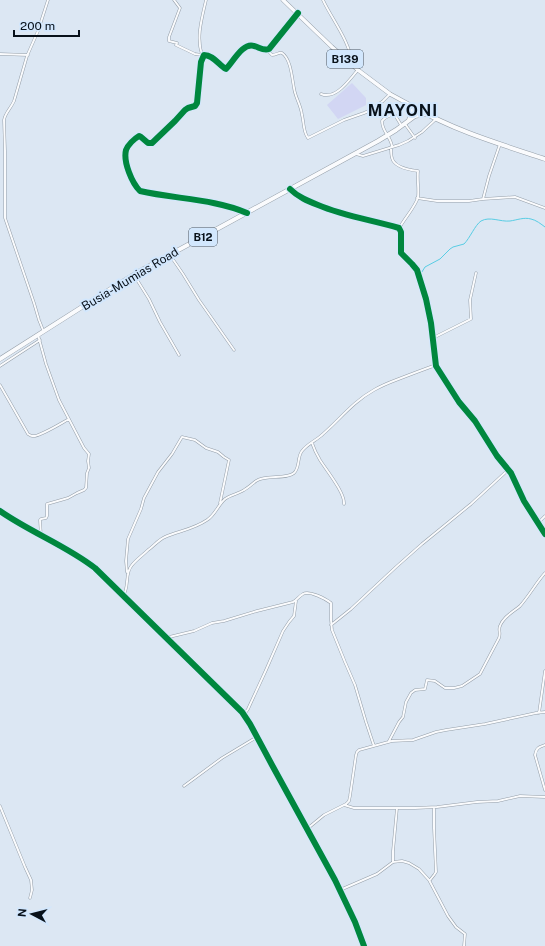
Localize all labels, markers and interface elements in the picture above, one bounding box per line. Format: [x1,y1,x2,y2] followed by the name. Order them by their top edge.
[14,12,79,38] scale bar
[20,19,55,33] text: 200 m
[327,50,363,68] road number: B139
[368,101,438,120] district label: MAYONI
[189,228,217,246] road number: B12
[79,245,181,313] street label: Busia-Mumias Road
[12,894,52,934] north arrow
[16,908,29,918] text: N

